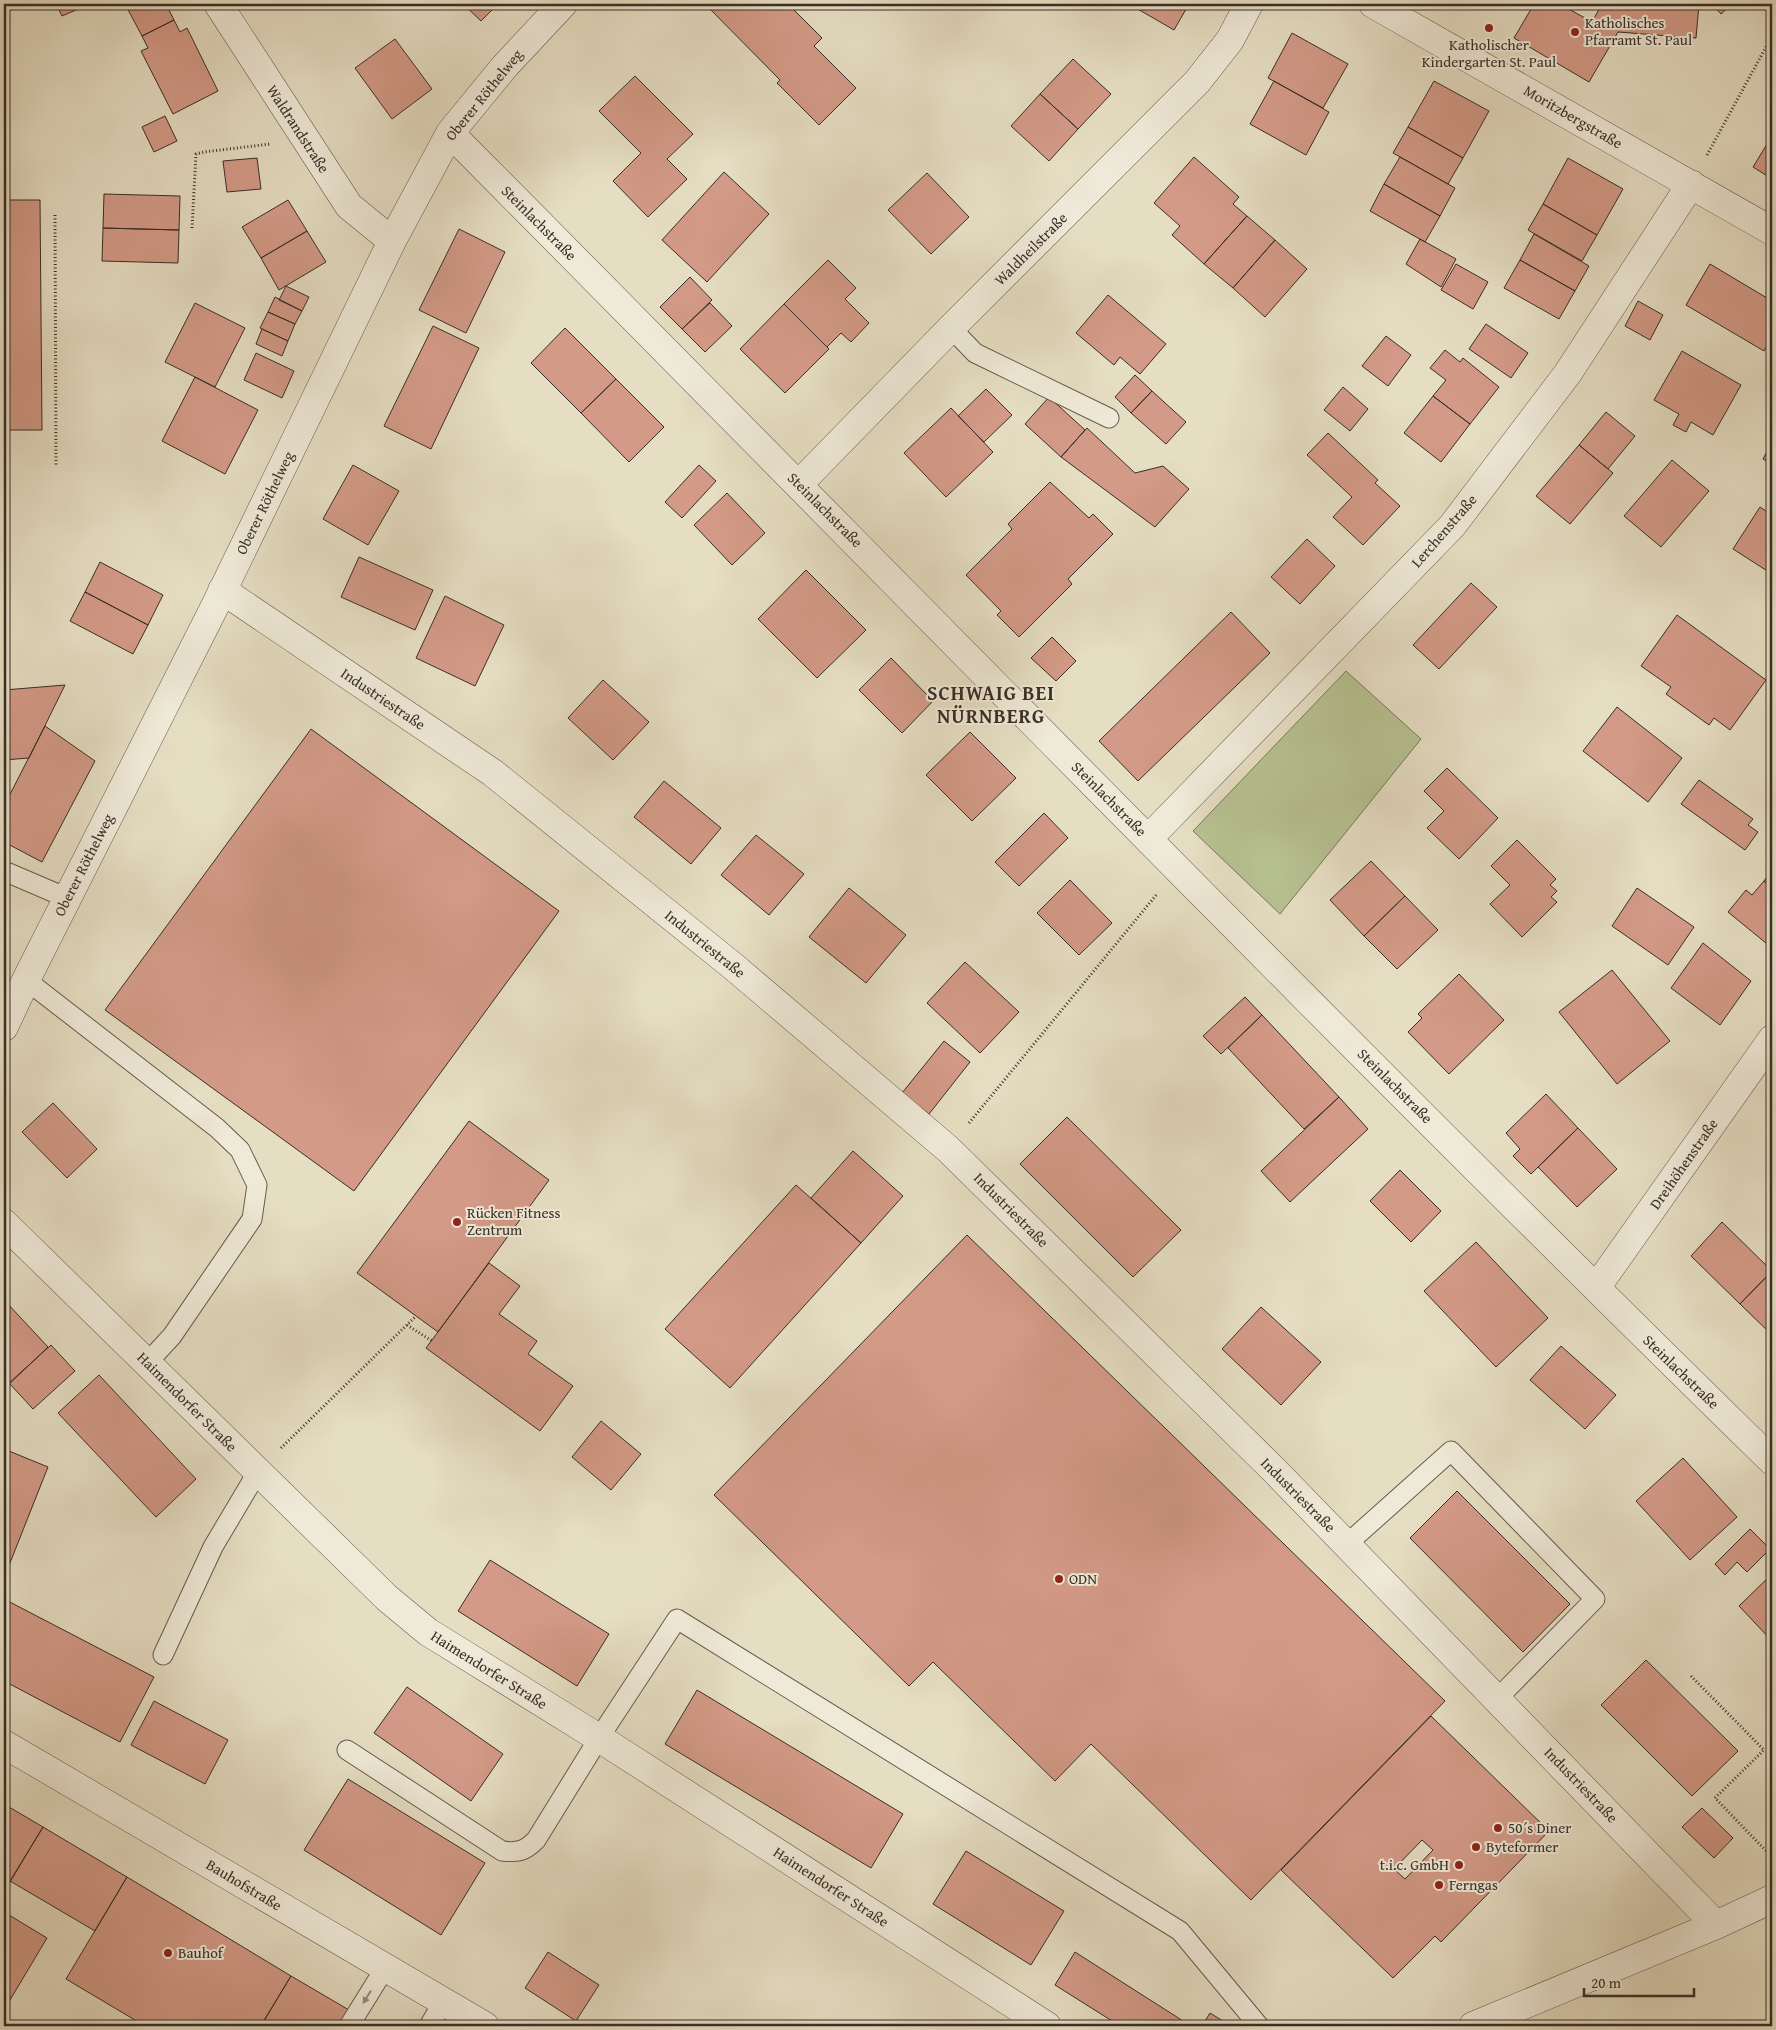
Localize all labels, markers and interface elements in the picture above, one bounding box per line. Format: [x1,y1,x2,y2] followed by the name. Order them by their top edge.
[1585,12,1692,50] place label: Katholisches Pfarramt St. Paul
[1483,22,1495,34] marker: Katholischer Kindergarten St. Paul
[1569,26,1581,38] marker: Katholisches Pfarramt St. Paul
[1422,34,1556,72] place label: Katholischer Kindergarten St. Paul
[440,44,528,145] street label: Oberer Röthelweg
[1520,80,1627,153] street label: Moritzbergstraße
[262,81,335,177] street label: Waldrandstraße
[497,180,582,265] street label: Steinlachstraße
[989,207,1072,290] street label: Waldheilstraße
[230,447,299,558] street label: Oberer Röthelweg
[783,467,868,552] street label: Steinlachstraße
[1406,490,1481,572] street label: Lerchenstraße
[337,662,430,735] street label: Industriestraße
[927,678,1055,730] district label: SCHWAIG BEI NÜRNBERG
[1067,756,1152,841] street label: Steinlachstraße
[49,809,119,920] street label: Oberer Röthelweg
[661,905,750,983] street label: Industriestraße
[1353,1043,1438,1128] street label: Steinlachstraße
[1644,1114,1723,1213] street label: Dreihöhenstraße
[969,1168,1053,1252] street label: Industriestraße
[467,1202,560,1240] place label: Rücken Fitness Zentrum
[451,1216,463,1228] marker: Rücken Fitness Zentrum
[1639,1330,1724,1413] street label: Steinlachstraße
[133,1347,242,1456] street label: Haimendorfer Straße
[1256,1453,1340,1537] street label: Industriestraße
[1069,1568,1097,1589] place label: ODN
[1053,1573,1065,1585] marker: ODN
[427,1625,552,1714] street label: Haimendorfer Straße
[1540,1742,1623,1827] street label: Industriestraße
[1508,1817,1571,1838] place label: 50´s Diner
[1492,1822,1504,1834] marker: 50´s Diner
[1486,1836,1558,1857] place label: Byteformer
[769,1841,893,1932] street label: Haimendorfer Straße
[1470,1841,1482,1853] marker: Byteformer
[203,1854,286,1915] street label: Bauhofstraße
[1380,1854,1449,1875] place label: t.i.c. GmbH
[1453,1859,1465,1871] marker: t.i.c. GmbH
[1449,1874,1498,1895] place label: Ferngas
[1433,1879,1445,1891] marker: Ferngas
[178,1942,225,1963] place label: Bauhof
[162,1947,174,1959] marker: Bauhof
[1584,1965,1694,1997] scale bar
[1591,1972,1622,1993] text: 20 m
[362,1991,372,2004] one-way arrow

